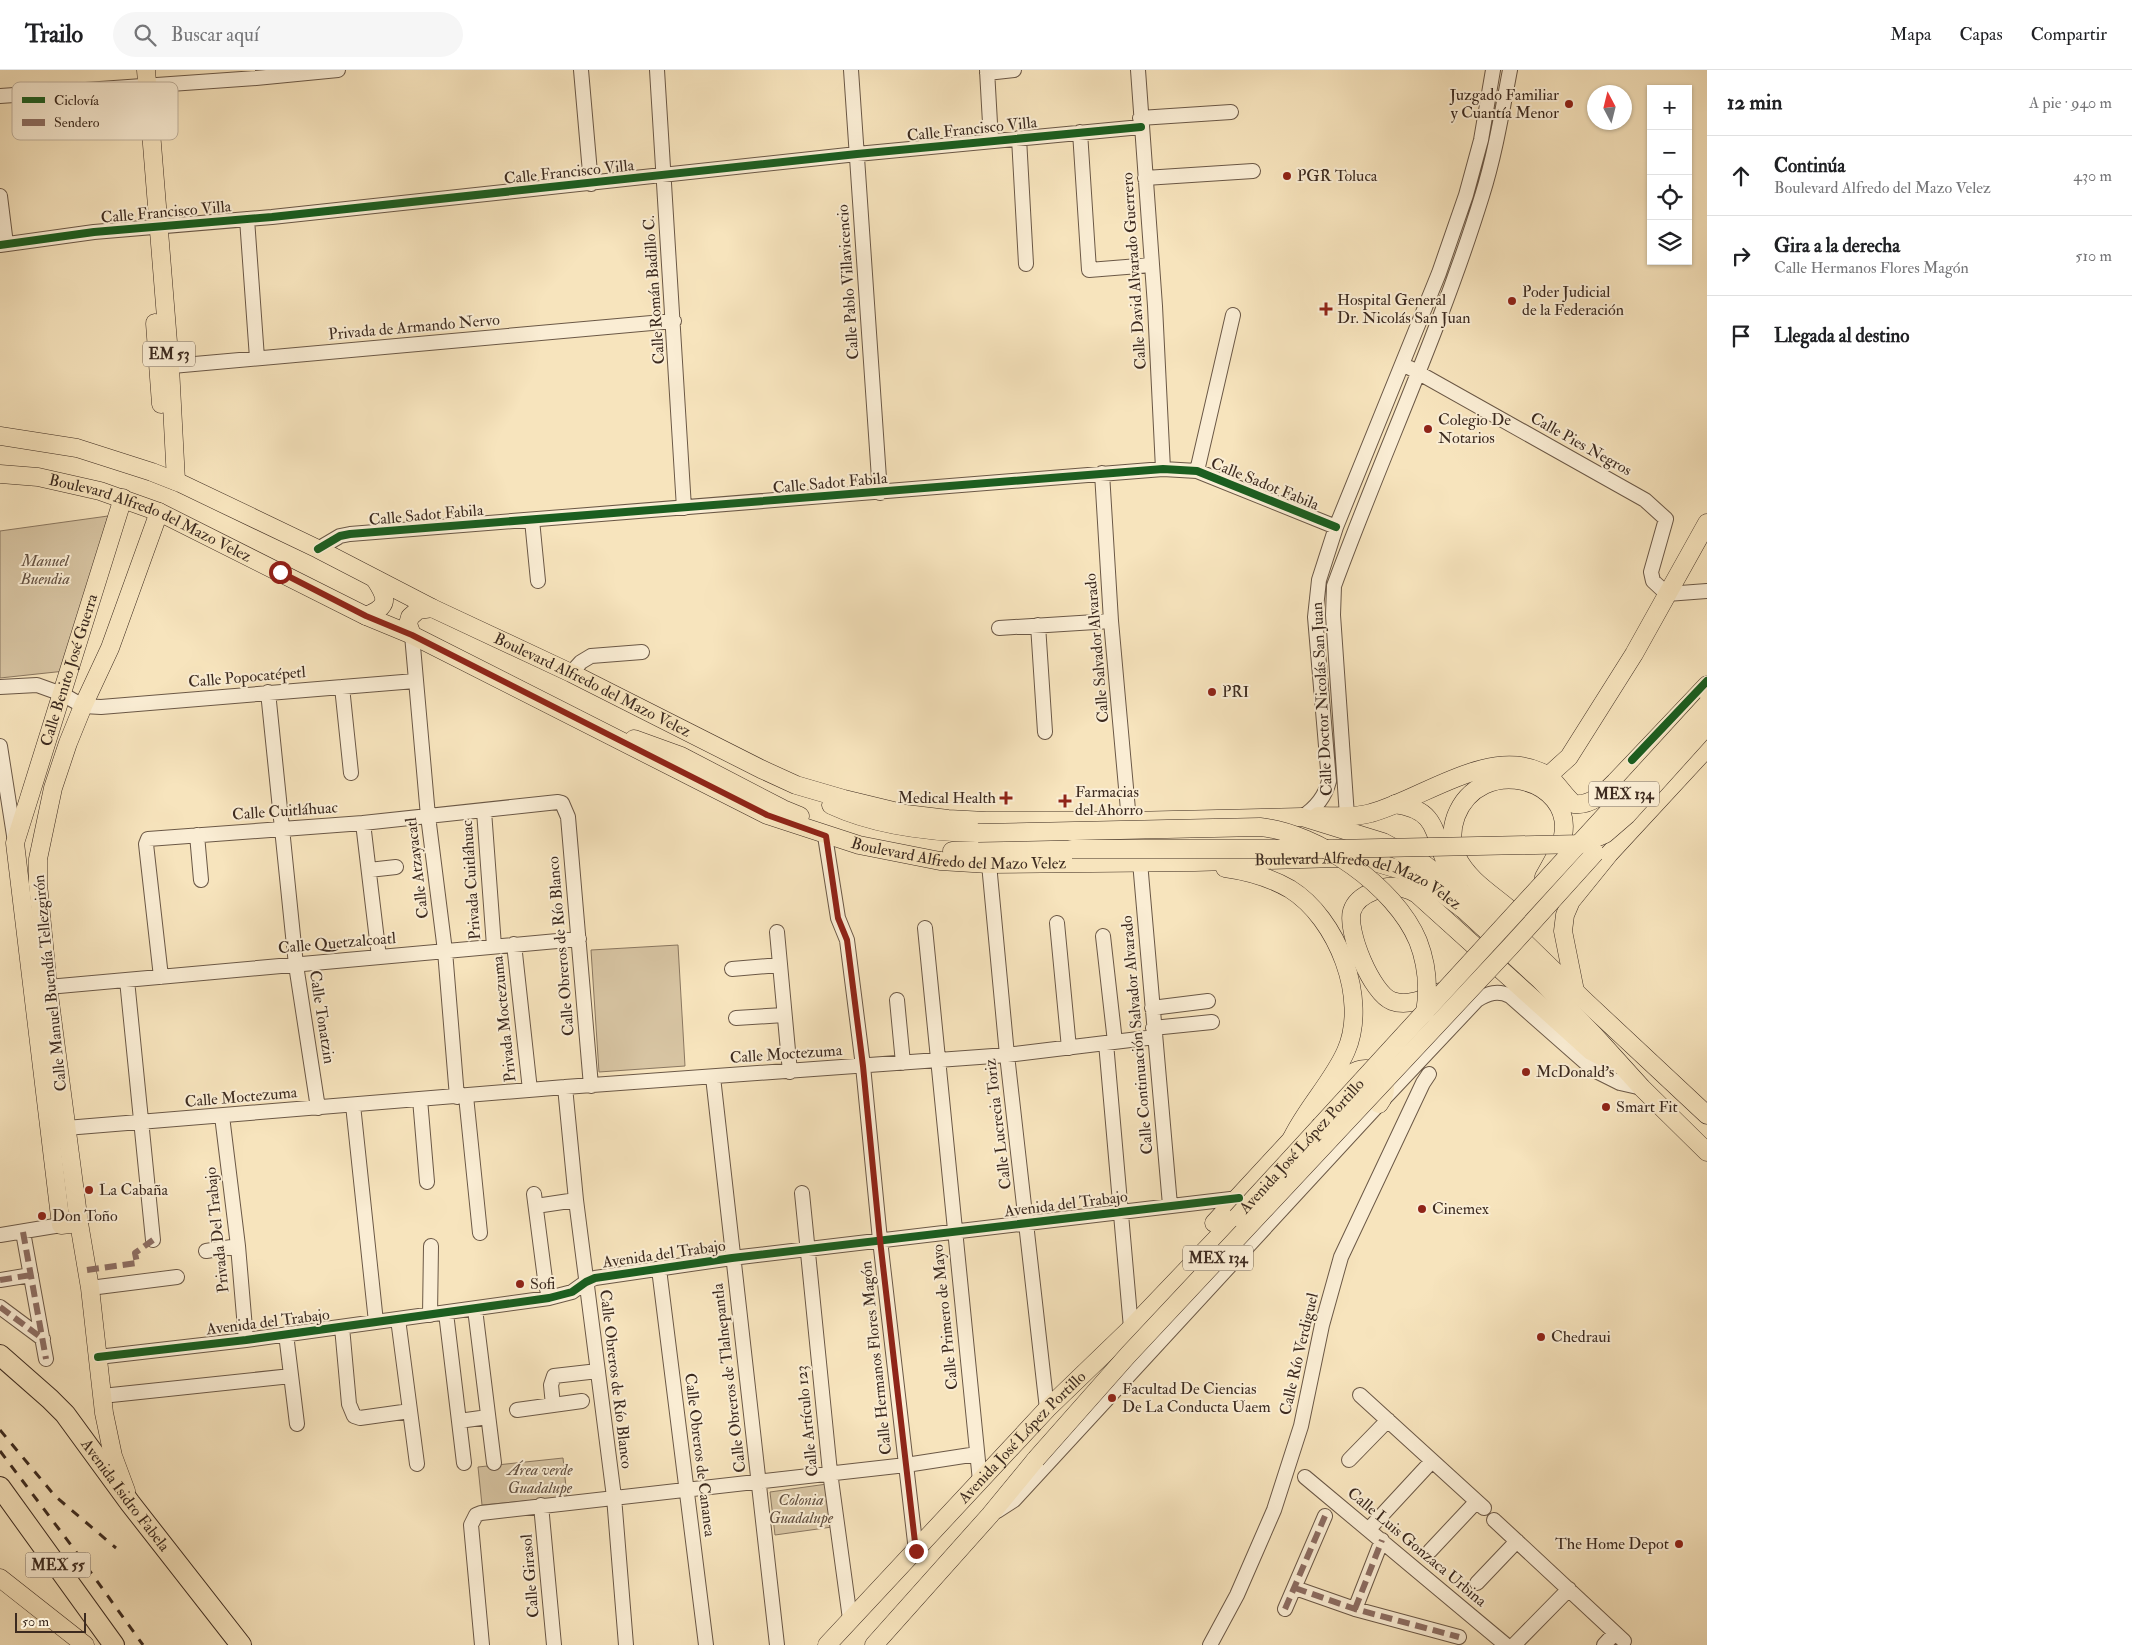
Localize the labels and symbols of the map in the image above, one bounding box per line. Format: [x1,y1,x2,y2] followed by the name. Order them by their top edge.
[12,82,178,140] legend
[1449,85,1559,123] place label: Juzgado Familiar y Cuantía Menor
[1587,85,1632,130] north arrow
[54,92,99,109] text: Ciclovía
[1563,98,1575,110] marker: Juzgado Familiar y Cuantía Menor
[906,112,1038,146] street label: Calle Francisco Villa
[54,114,100,131] text: Sendero
[503,155,635,189] street label: Calle Francisco Villa
[1297,166,1378,186] place label: PGR Toluca
[1281,170,1293,182] marker: PGR Toluca
[1117,171,1151,370] street label: Calle David Alvarado Guerrero
[100,196,232,228] street label: Calle Francisco Villa
[833,203,863,360] street label: Calle Pablo Villavicencio
[639,215,669,365] street label: Calle Román Badillo C.
[1522,282,1624,320] place label: Poder Judicial de la Federación
[1337,290,1471,329] place label: Hospital General Dr. Nicolás San Juan
[1506,295,1518,307] marker: Poder Judicial de la Federación
[1319,302,1333,316] marker: Hospital General Dr. Nicolás San Juan
[327,310,501,344] street label: Privada de Armando Nervo
[143,342,195,366] road number: EM 53
[1527,408,1635,480] street label: Calle Pies Negros
[1438,410,1511,448] place label: Colegio De Notarios
[1422,423,1434,435] marker: Colegio De Notarios
[1208,453,1322,515] street label: Calle Sadot Fabila
[772,468,889,498] street label: Calle Sadot Fabila
[47,470,255,567] street label: Boulevard Alfredo del Mazo Velez
[368,500,485,530] street label: Calle Sadot Fabila
[19,551,70,589] park label: Manuel Buendia
[269,561,292,584] route start
[1080,572,1113,724] street label: Calle Salvador Alvarado
[36,591,102,749] street label: Calle Benito José Guerra
[1307,602,1338,796] street label: Calle Doctor Nicolás San Juan
[491,628,694,742] street label: Boulevard Alfredo del Mazo Velez
[187,662,307,693] street label: Calle Popocatépetl
[1222,682,1249,702] place label: PRI
[1206,686,1218,698] marker: PRI
[1075,782,1143,820] place label: Farmacias del Ahorro
[1589,782,1659,806] road number: MEX 134
[898,788,997,808] place label: Medical Health
[1000,792,1012,804] marker: Medical Health
[1059,795,1071,807] marker: Farmacias del Ahorro
[231,797,339,825] street label: Calle Cuitláhuac
[401,816,433,920] street label: Calle Atzayacatl
[457,819,485,941] street label: Privada Cuitláhuac
[848,833,1067,874] street label: Boulevard Alfredo del Mazo Velez
[1254,848,1465,914] street label: Boulevard Alfredo del Mazo Velez
[543,855,579,1037] street label: Calle Obreros de Río Blanco
[29,874,71,1092] street label: Calle Manuel Buendía Tellezgirón
[1117,914,1157,1155] street label: Calle Continuación Salvador Alvarado
[277,928,397,958] street label: Calle Quetzalcoatl
[487,954,521,1083] street label: Privada Moctezuma
[305,969,339,1065] street label: Calle Tonatzin
[729,1040,843,1068] street label: Calle Moctezuma
[980,1057,1016,1190] street label: Calle Lucrecia Toriz
[1536,1062,1614,1082] place label: McDonald's
[1520,1066,1532,1078] marker: McDonald's
[1234,1074,1369,1219] street label: Avenida José López Portillo
[184,1082,298,1112] street label: Calle Moctezuma
[1616,1097,1678,1117] place label: Smart Fit
[1600,1101,1612,1113] marker: Smart Fit
[200,1166,234,1294] street label: Privada Del Trabajo
[99,1180,168,1200] place label: La Cabaña
[83,1184,95,1196] marker: La Cabaña
[1002,1186,1129,1222] street label: Avenida del Trabajo
[1432,1199,1489,1219] place label: Cinemex
[1416,1203,1428,1215] marker: Cinemex
[52,1206,118,1226] place label: Don Toño
[36,1210,48,1222] marker: Don Toño
[600,1235,727,1273] street label: Avenida del Trabajo
[927,1243,963,1391] street label: Calle Primero de Mayo
[1183,1246,1253,1270] road number: MEX 134
[856,1260,896,1456] street label: Calle Hermanos Flores Magón
[530,1274,556,1294] place label: Sofi
[514,1278,526,1290] marker: Sofi
[707,1282,752,1474] street label: Calle Obreros de Tlalnepantla
[595,1288,637,1470] street label: Calle Obreros de Río Blanco
[1275,1291,1323,1417] street label: Calle Río Verdiguel
[204,1304,331,1340] street label: Avenida del Trabajo
[1551,1327,1611,1347] place label: Chedraui
[1535,1331,1547,1343] marker: Chedraui
[791,1364,823,1478] street label: Calle Artículo 123
[953,1367,1090,1509] street label: Avenida José López Portillo
[680,1372,720,1538] street label: Calle Obreros de Cananea
[1122,1379,1271,1417] place label: Facultad De Ciencias De La Conducta Uaem
[1106,1392,1118,1404] marker: Facultad De Ciencias De La Conducta Uaem
[76,1434,174,1556] street label: Avenida Isidro Fabela
[505,1460,573,1498] park label: Área verde Guadalupe
[1343,1483,1491,1611] street label: Calle Luis Gonzaca Urbina
[769,1490,834,1528] park label: Colonia Guadalupe
[516,1533,544,1619] street label: Calle Girasol
[1555,1534,1669,1555] place label: The Home Depot
[1673,1538,1685,1550] marker: The Home Depot
[905,1540,928,1563] route end
[26,1552,90,1578] road number: MEX 55
[15,1610,86,1633] scale bar

